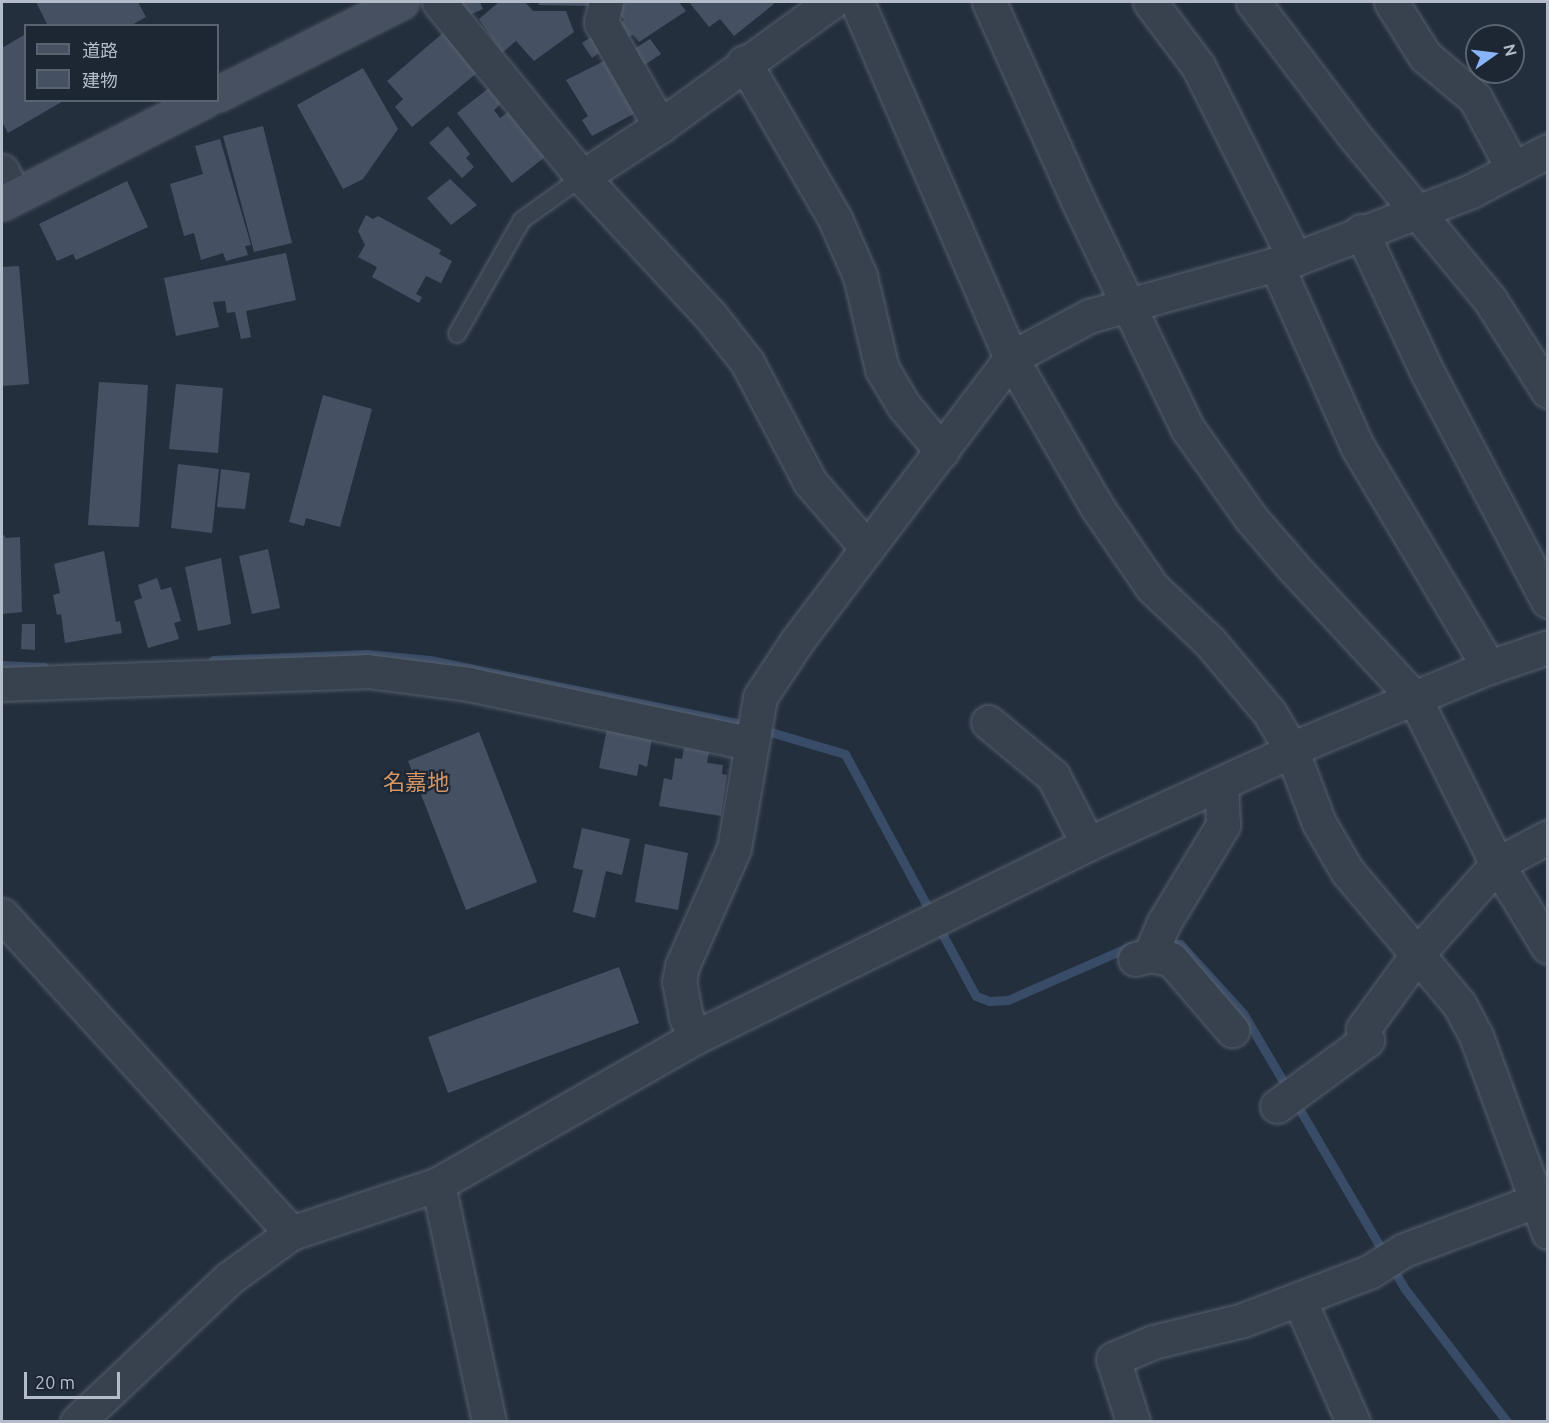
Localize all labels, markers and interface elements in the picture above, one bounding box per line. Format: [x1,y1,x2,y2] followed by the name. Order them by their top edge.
[24,24,219,102] legend
[1465,24,1525,84] north arrow
[82,40,118,60] text: 道路
[1500,42,1521,58] text: N
[82,70,118,90] text: 建物
[383,769,449,795] district label: 名嘉地
[27,1360,123,1398] scale bar
[35,1372,75,1392] text: 20 m

